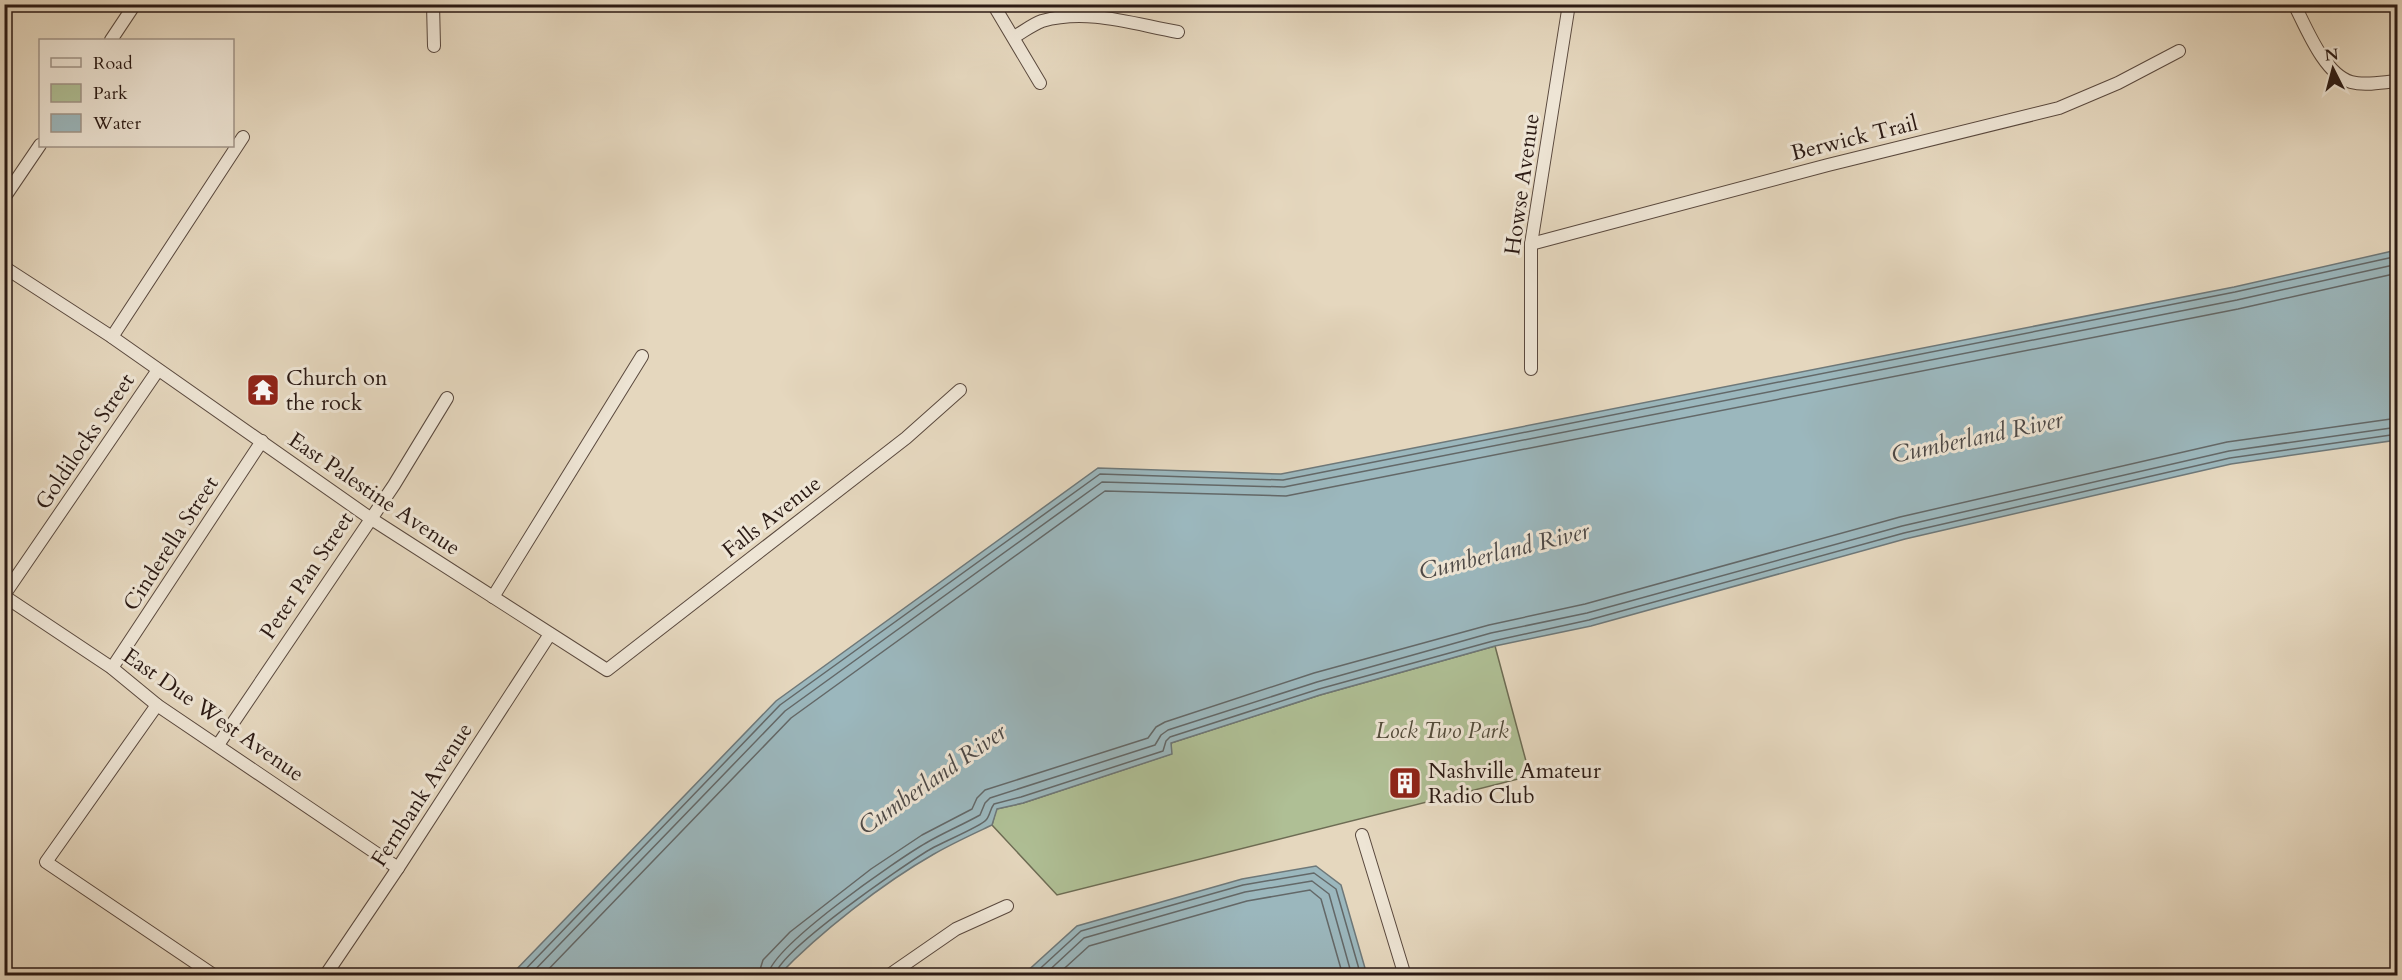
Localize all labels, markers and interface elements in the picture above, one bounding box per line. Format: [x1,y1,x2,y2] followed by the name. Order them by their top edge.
[39,39,234,147] legend
[2303,39,2363,99] north arrow
[2323,43,2340,67] text: N
[93,51,133,76] text: Road
[93,81,128,106] text: Park
[1788,108,1921,168] street label: Berwick Trail
[92,111,142,136] text: Water
[1497,111,1547,257] street label: Howse Avenue
[286,363,388,418] place label: Church on the rock
[28,368,142,516] street label: Goldilocks Street
[245,372,281,408] temple icon: Church on the rock
[1888,403,2067,472] water label: Cumberland River
[282,425,466,563] street label: East Palestine Avenue
[716,469,827,565] street label: Falls Avenue
[116,470,226,617] street label: Cinderella Street
[253,506,361,645] street label: Peter Pan Street
[1416,514,1594,589] water label: Cumberland River
[117,641,310,789] street label: East Due West Avenue
[851,715,1014,843] water label: Cumberland River
[1375,716,1509,746] park label: Lock Two Park
[364,717,480,872] street label: Fernbank Avenue
[1428,756,1602,811] place label: Nashville Amateur Radio Club
[1387,765,1423,801] building icon: Nashville Amateur Radio Club

